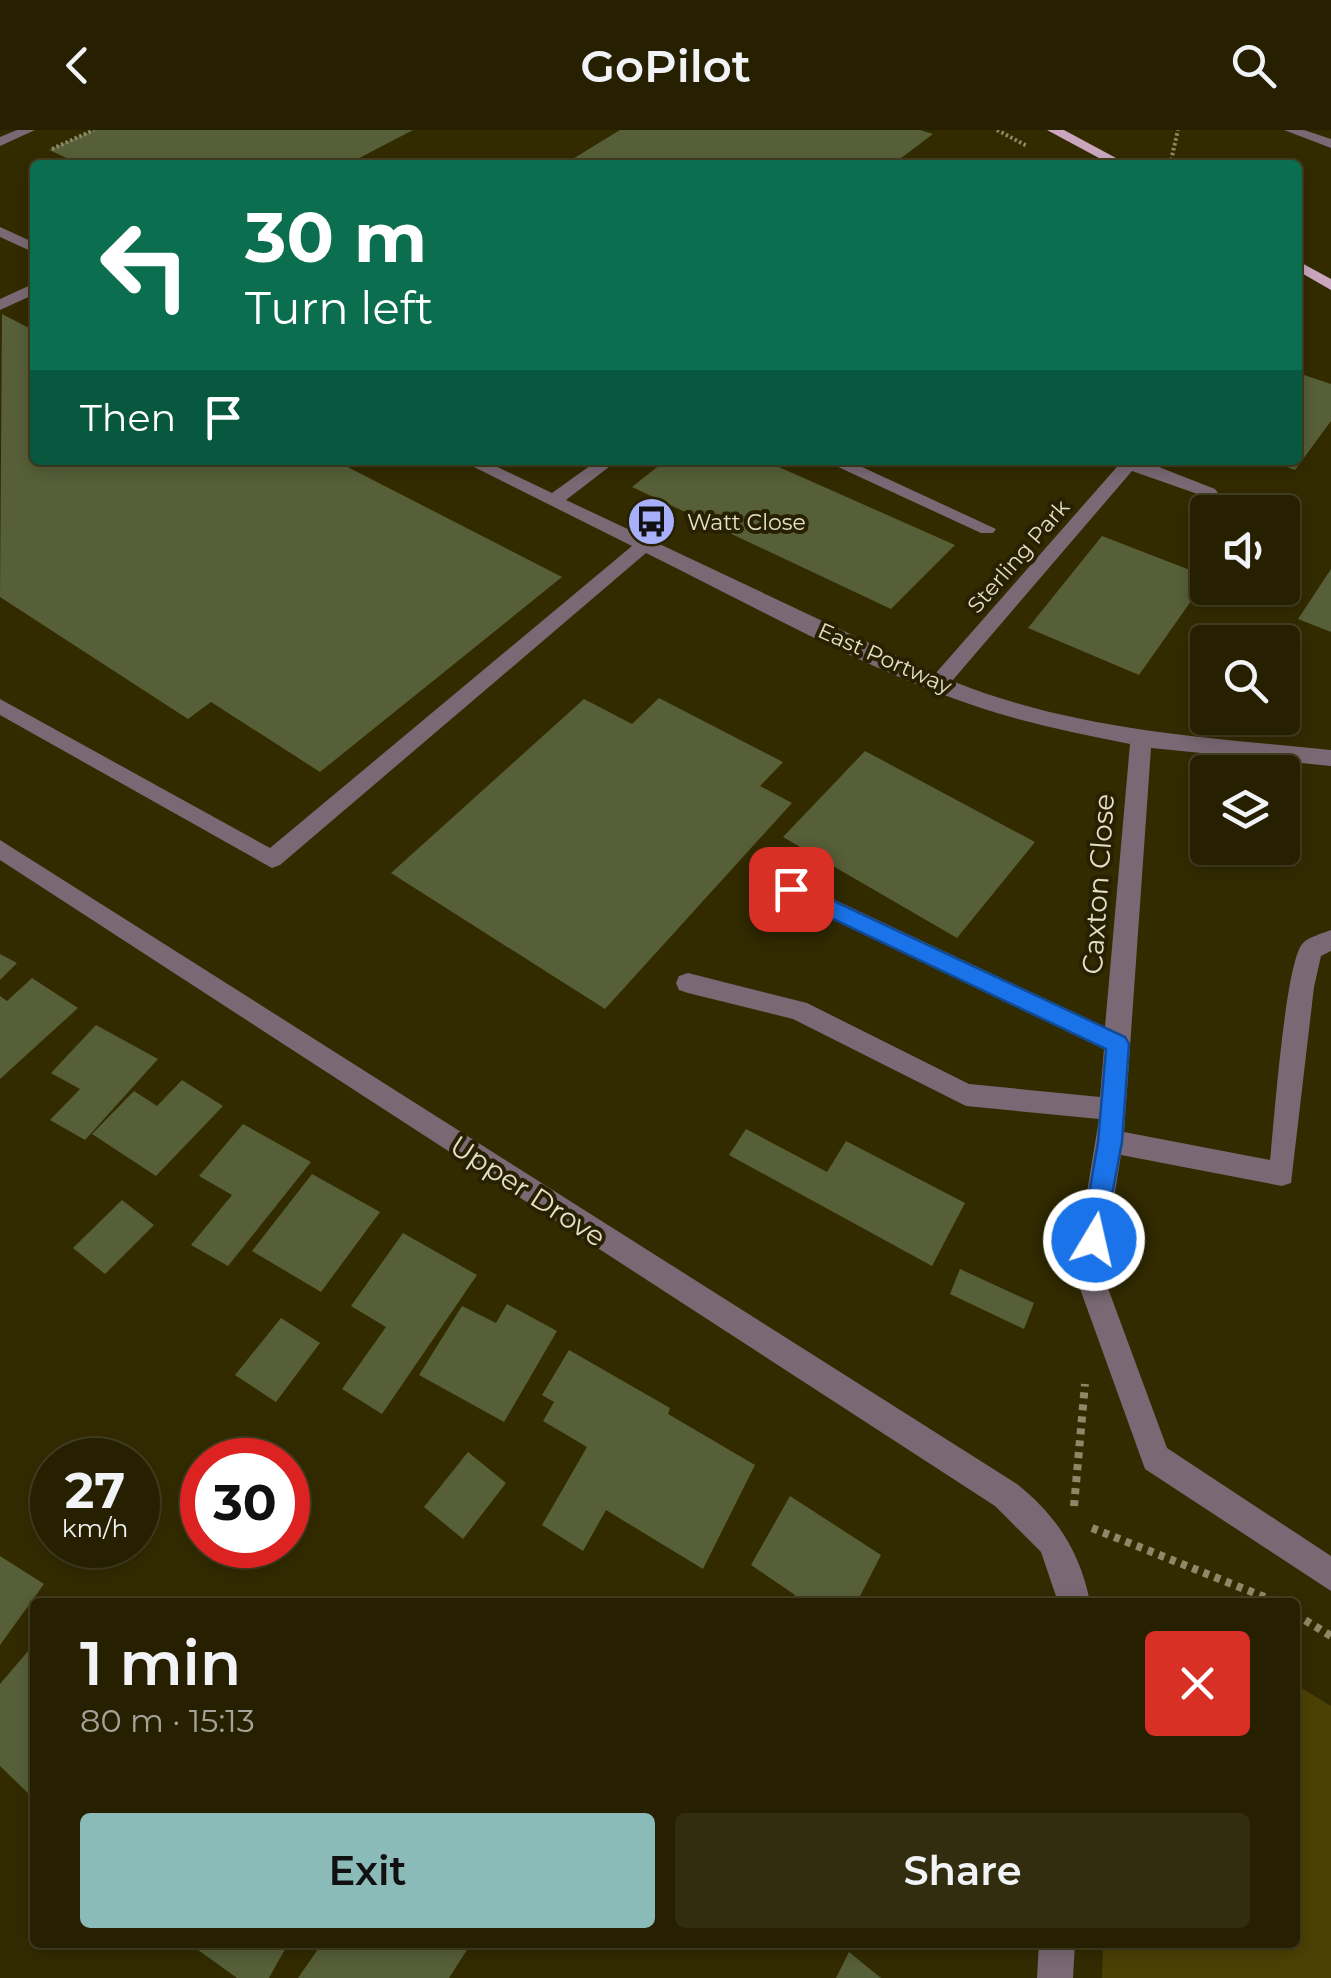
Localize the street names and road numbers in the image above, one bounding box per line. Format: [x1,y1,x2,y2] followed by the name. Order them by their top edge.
[962,493,1076,619] street label: Sterling Park
[814,617,956,700] street label: East Portway
[1075,792,1121,976] street label: Caxton Close
[444,1128,612,1254] street label: Upper Drove

